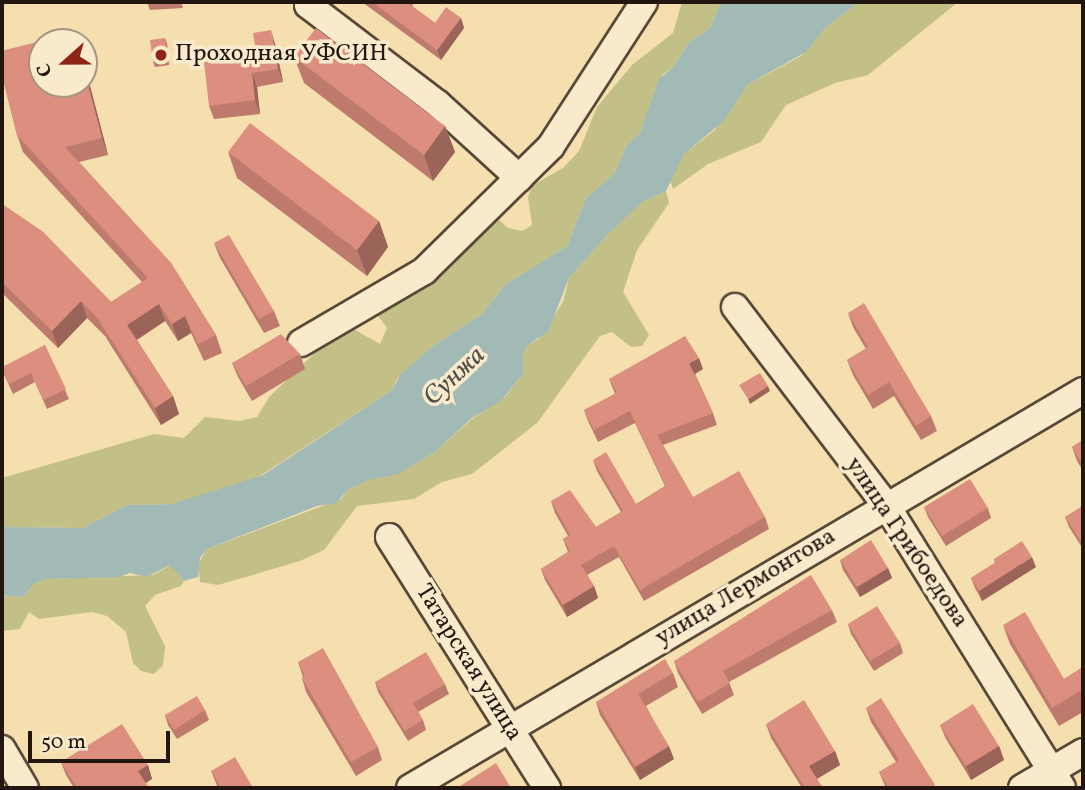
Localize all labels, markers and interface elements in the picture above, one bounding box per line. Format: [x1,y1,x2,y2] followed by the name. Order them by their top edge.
[28,28,98,98] north arrow
[175,41,387,69] place label: Проходная УФСИН
[153,47,169,63] marker: Проходная УФСИН
[31,59,60,80] text: С
[418,341,492,413] water label: Сунжа
[838,452,974,634] street label: улица Грибоедова
[651,523,841,653] street label: улица Лермонтова
[408,579,528,747] street label: Татарская улица
[32,716,173,760] scale bar
[41,728,86,757] text: 50 m

